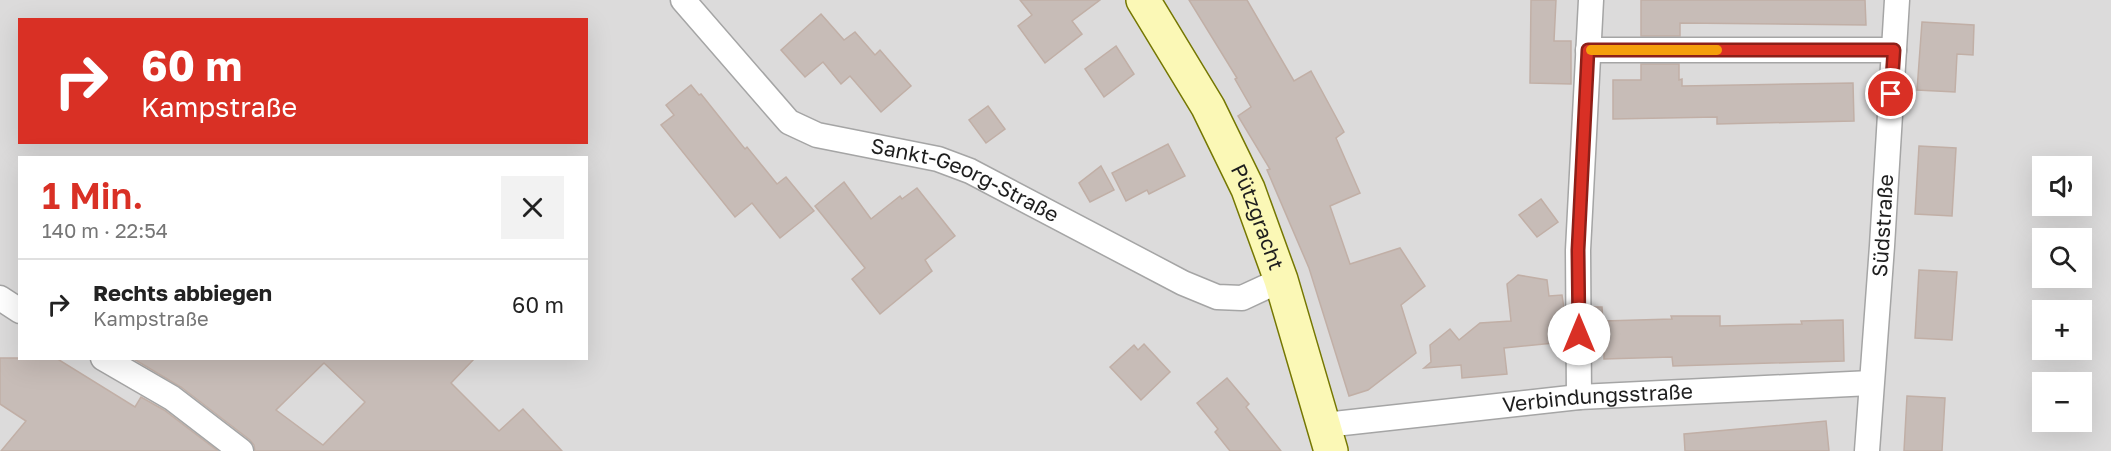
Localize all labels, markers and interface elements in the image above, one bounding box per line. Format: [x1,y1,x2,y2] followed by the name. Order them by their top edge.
[141,40,242,90] text: 60 m
[42,42,120,120] icon: right
[1865,68,1916,119] pin
[1874,77,1907,110] icon: arrive
[141,91,297,123] text: Kampstraße
[869,132,1064,227] street label: Sankt-Georg-Straße
[2032,156,2092,432] map controls
[2032,156,2092,216] button: sound
[1226,159,1290,273] street label: Pützgracht
[1866,173,1898,278] street label: Südstraße
[42,174,143,217] text: 1 Min.
[501,176,564,239] button: close
[42,218,168,242] text: 140 m · 22:54
[2032,228,2092,288] button: search
[93,279,272,306] text: Rechts abbiegen
[42,288,75,321] icon: right
[512,291,564,318] text: 60 m
[2032,300,2092,360] button: +
[1547,302,1611,366] position arrow
[93,306,209,330] text: Kampstraße
[2032,372,2092,432] button: −
[1501,378,1693,417] street label: Verbindungsstraße

